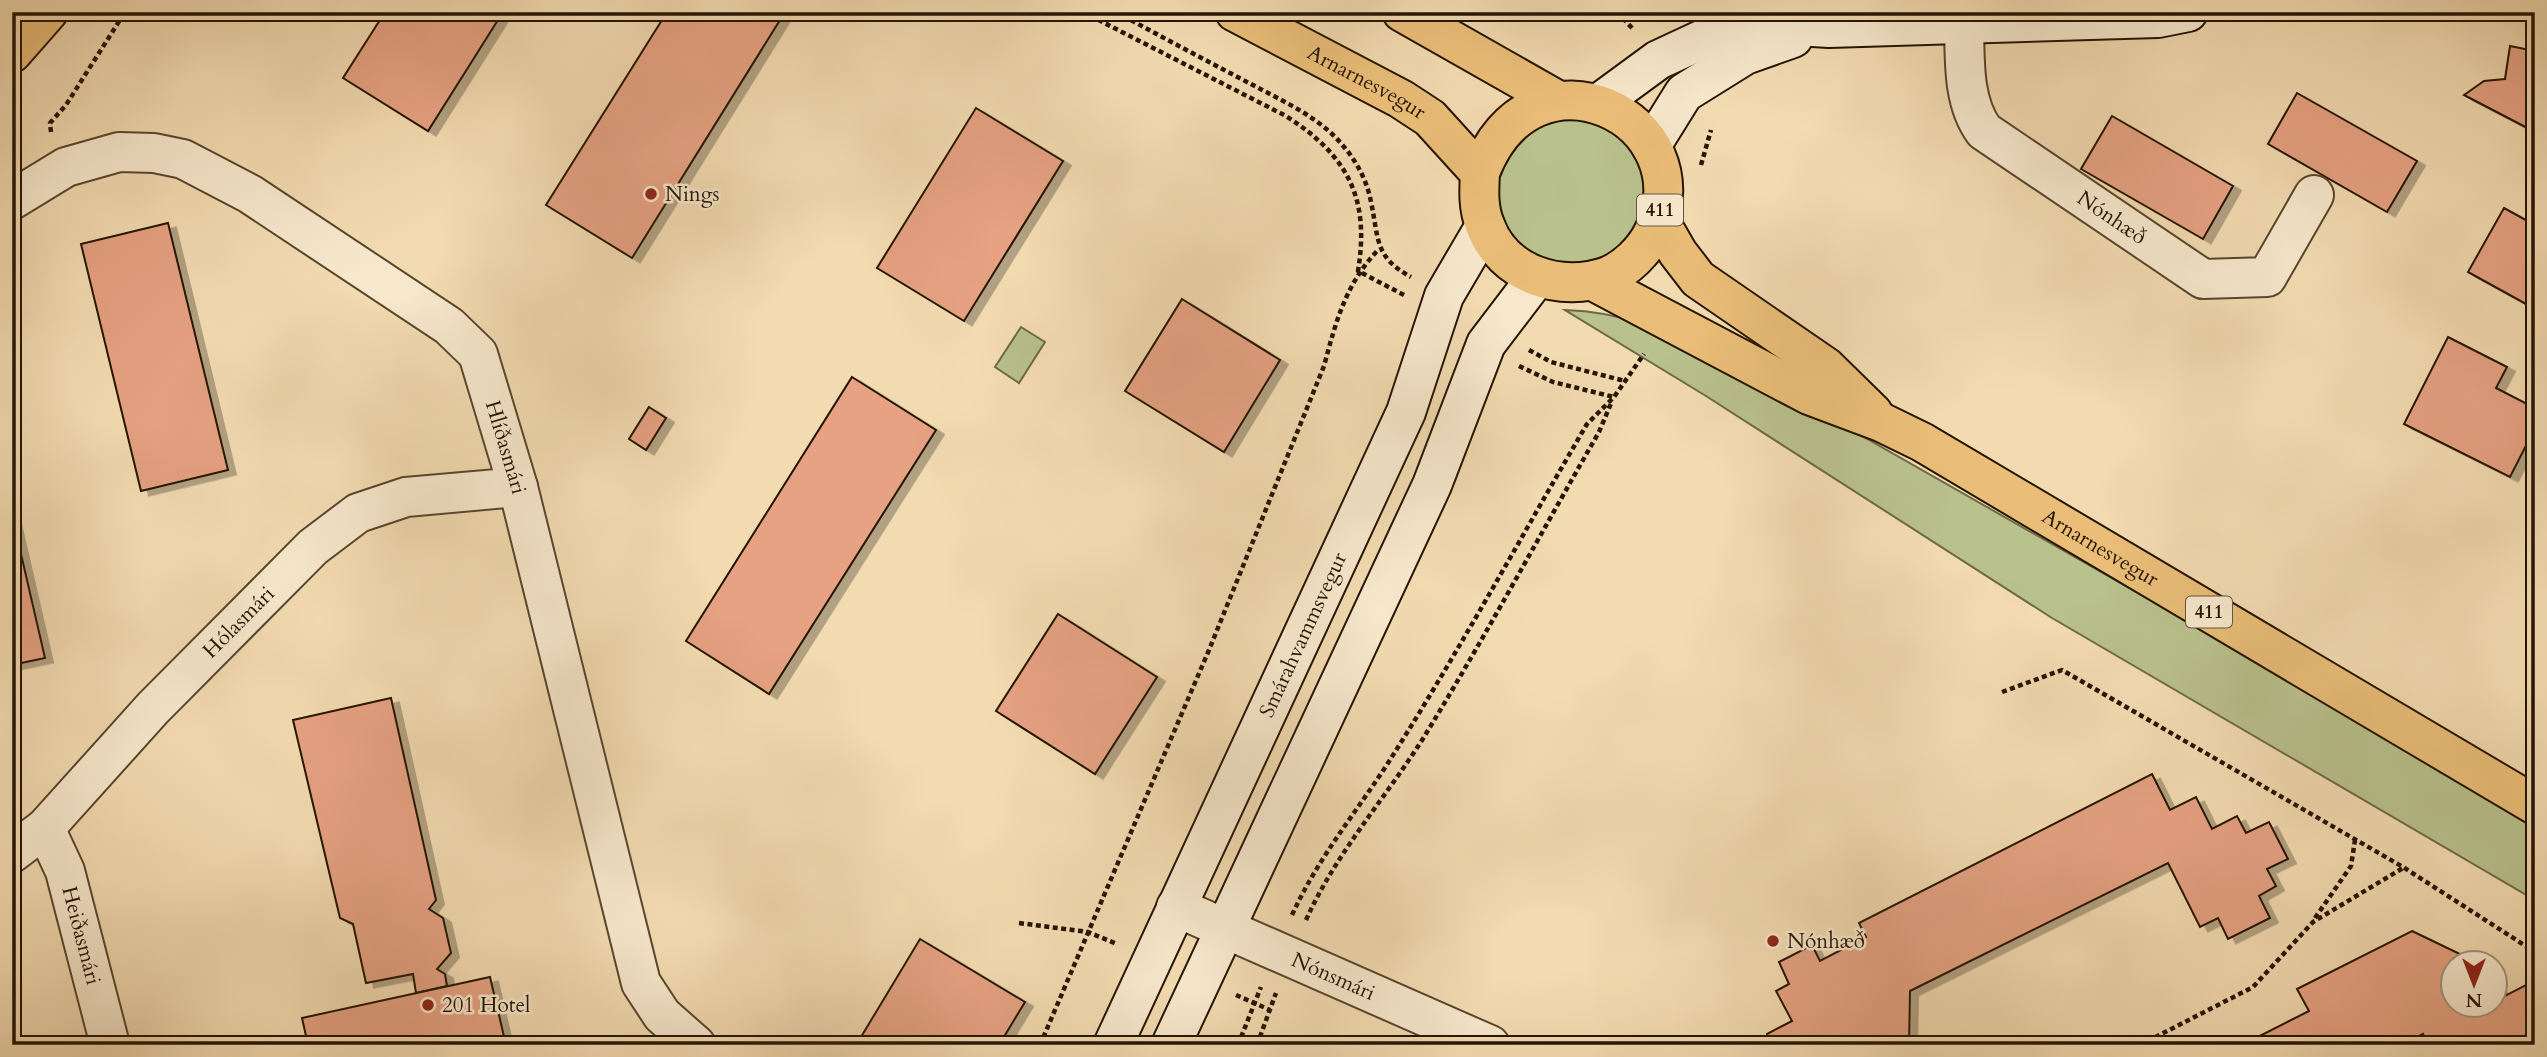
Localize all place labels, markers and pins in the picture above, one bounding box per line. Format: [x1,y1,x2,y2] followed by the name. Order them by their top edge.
[665,180,720,209] place label: Nings
[643,186,659,202] marker: Nings
[1787,927,1865,956] place label: Nónhæð
[1765,933,1781,949] marker: Nónhæð
[442,991,530,1020] place label: 201 Hotel
[420,997,436,1013] marker: 201 Hotel

